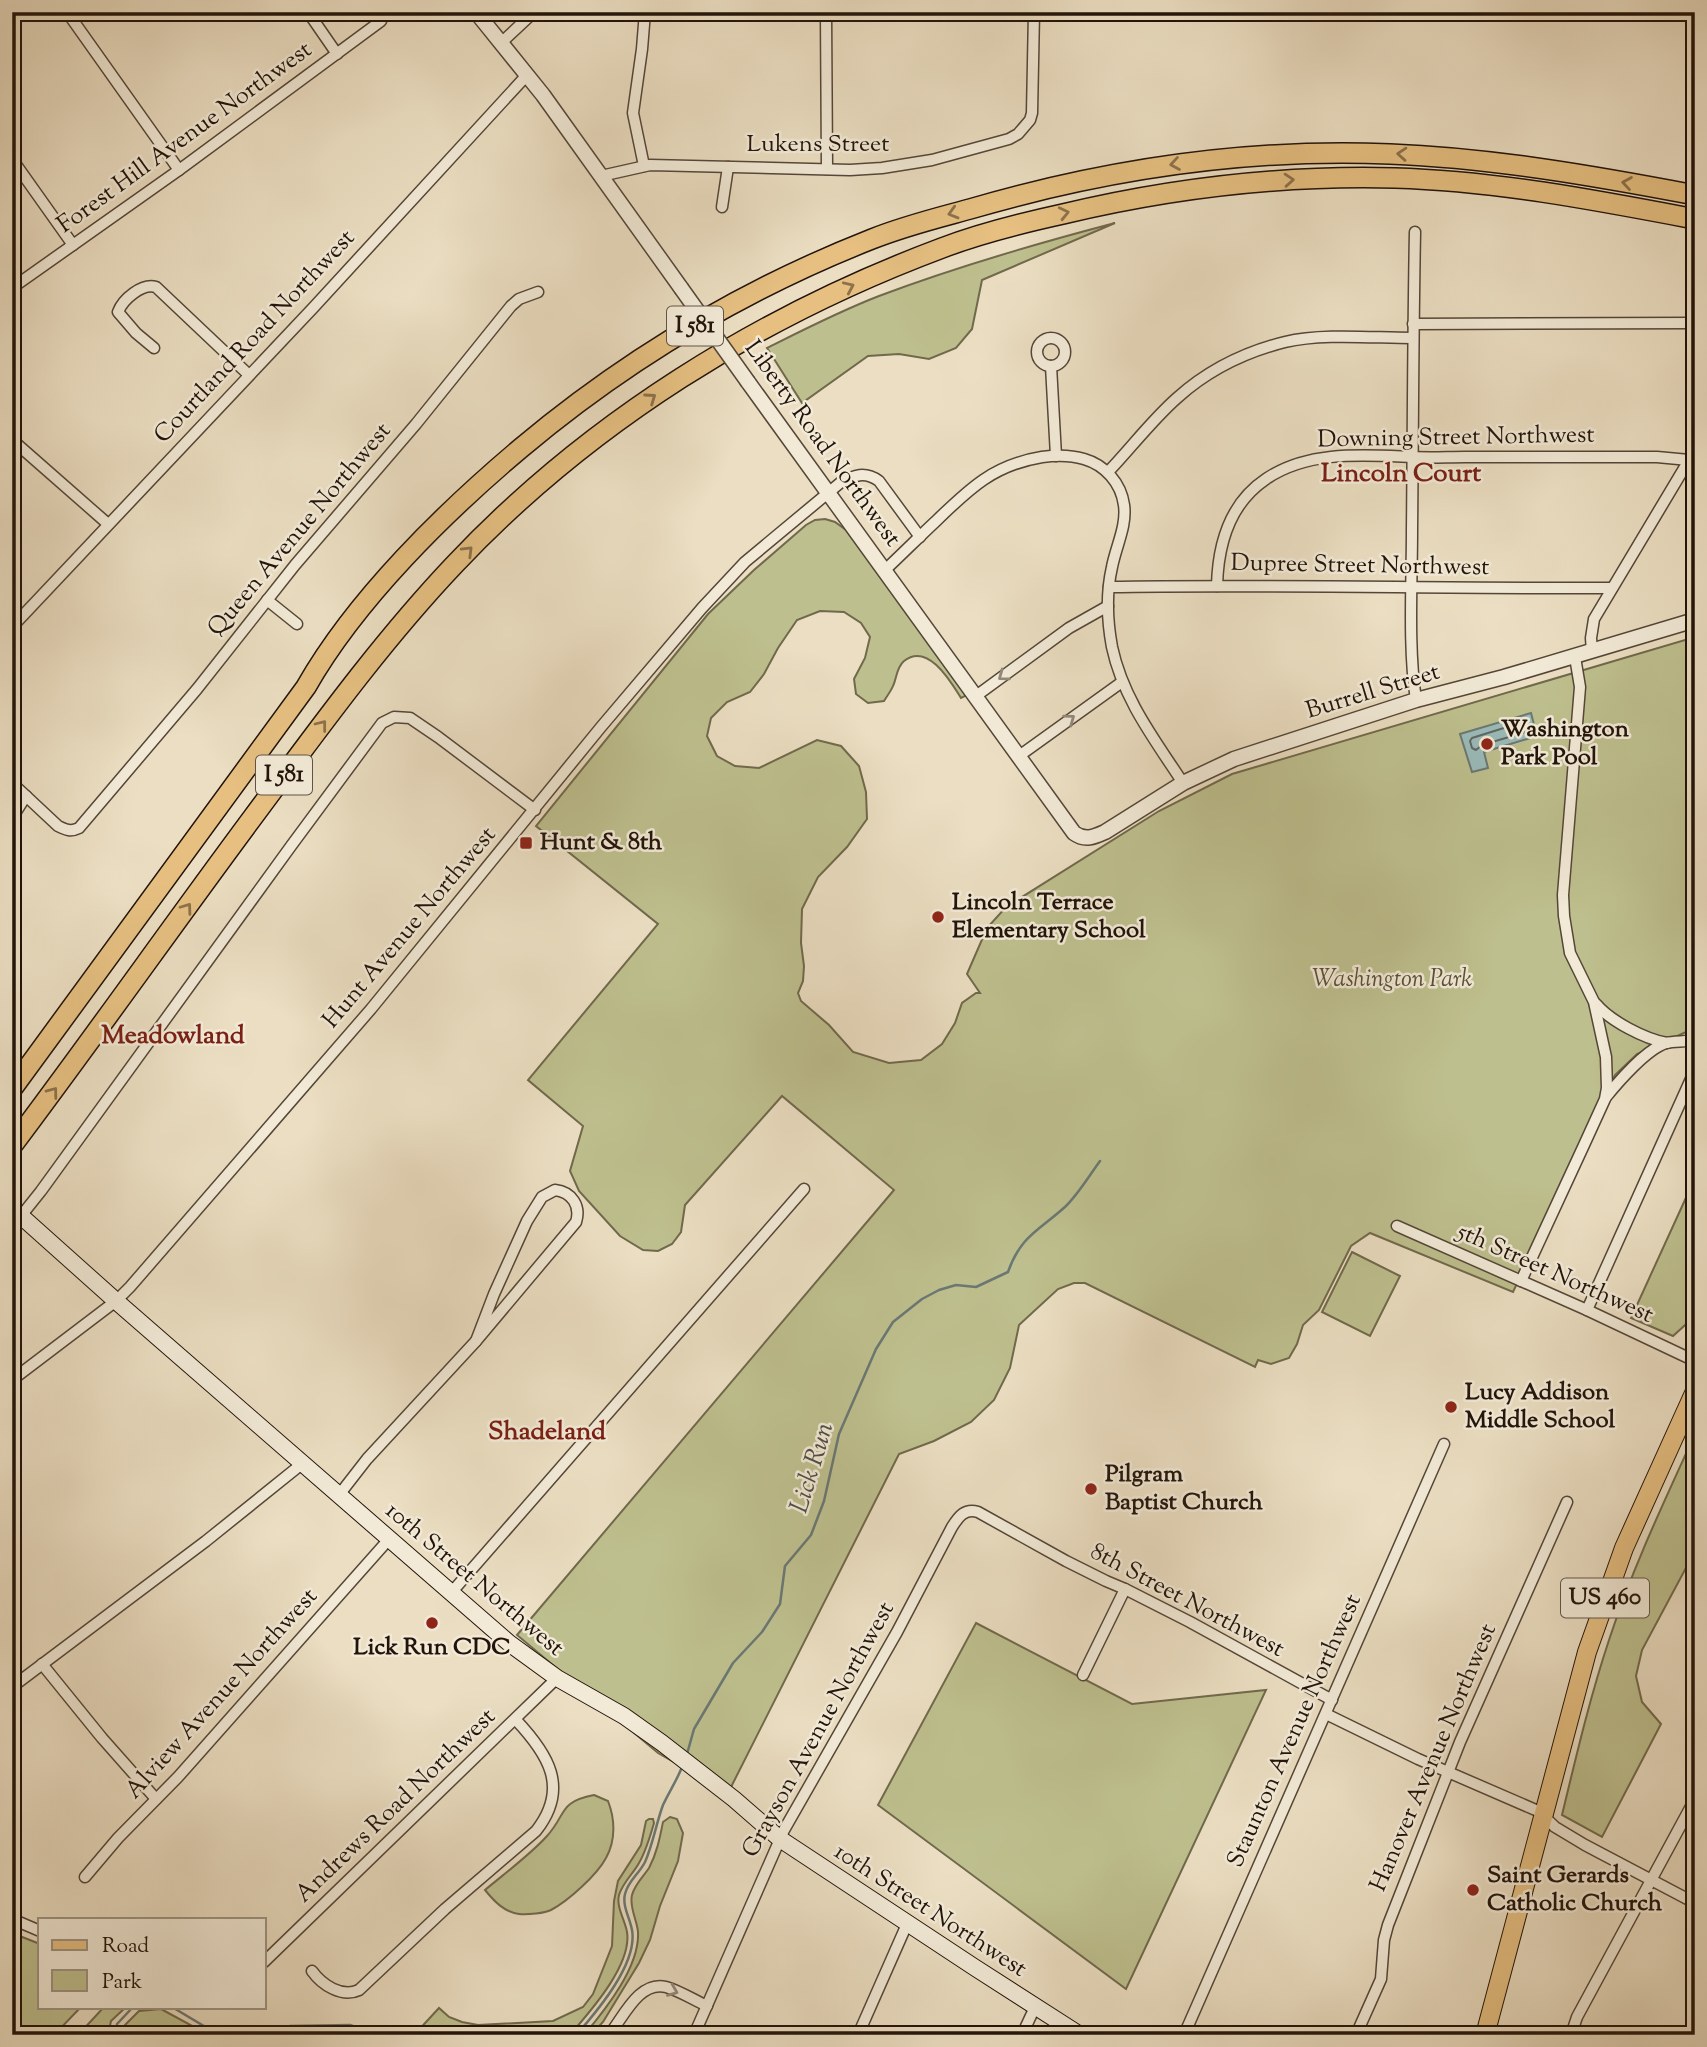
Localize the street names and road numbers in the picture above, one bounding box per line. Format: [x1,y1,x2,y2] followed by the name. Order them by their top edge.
[51,34,319,242] street label: Forest Hill Avenue Northwest
[747,128,889,162] street label: Lukens Street
[147,223,363,451] street label: Courtland Road Northwest
[667,306,723,346] road number: I 581
[735,334,909,554] street label: Liberty Road Northwest
[200,416,400,644] street label: Queen Avenue Northwest
[1317,419,1595,457] street label: Downing Street Northwest
[1230,547,1490,585] street label: Dupree Street Northwest
[1302,655,1444,729] street label: Burrell Street
[256,755,312,794] road number: I 581
[315,820,505,1036] street label: Hunt Avenue Northwest
[1450,1215,1659,1333] street label: 5th Street Northwest
[377,1495,571,1665] street label: 10th Street Northwest
[1084,1535,1290,1667] street label: 8th Street Northwest
[1561,1578,1649,1618] road number: US 460
[118,1581,326,1807] street label: Alview Avenue Northwest
[1219,1589,1371,1873] street label: Staunton Avenue Northwest
[734,1596,904,1864] street label: Grayson Avenue Northwest
[1362,1619,1506,1897] street label: Hanover Avenue Northwest
[288,1701,504,1911] street label: Andrews Road Northwest
[827,1836,1033,1986] street label: 10th Street Northwest

